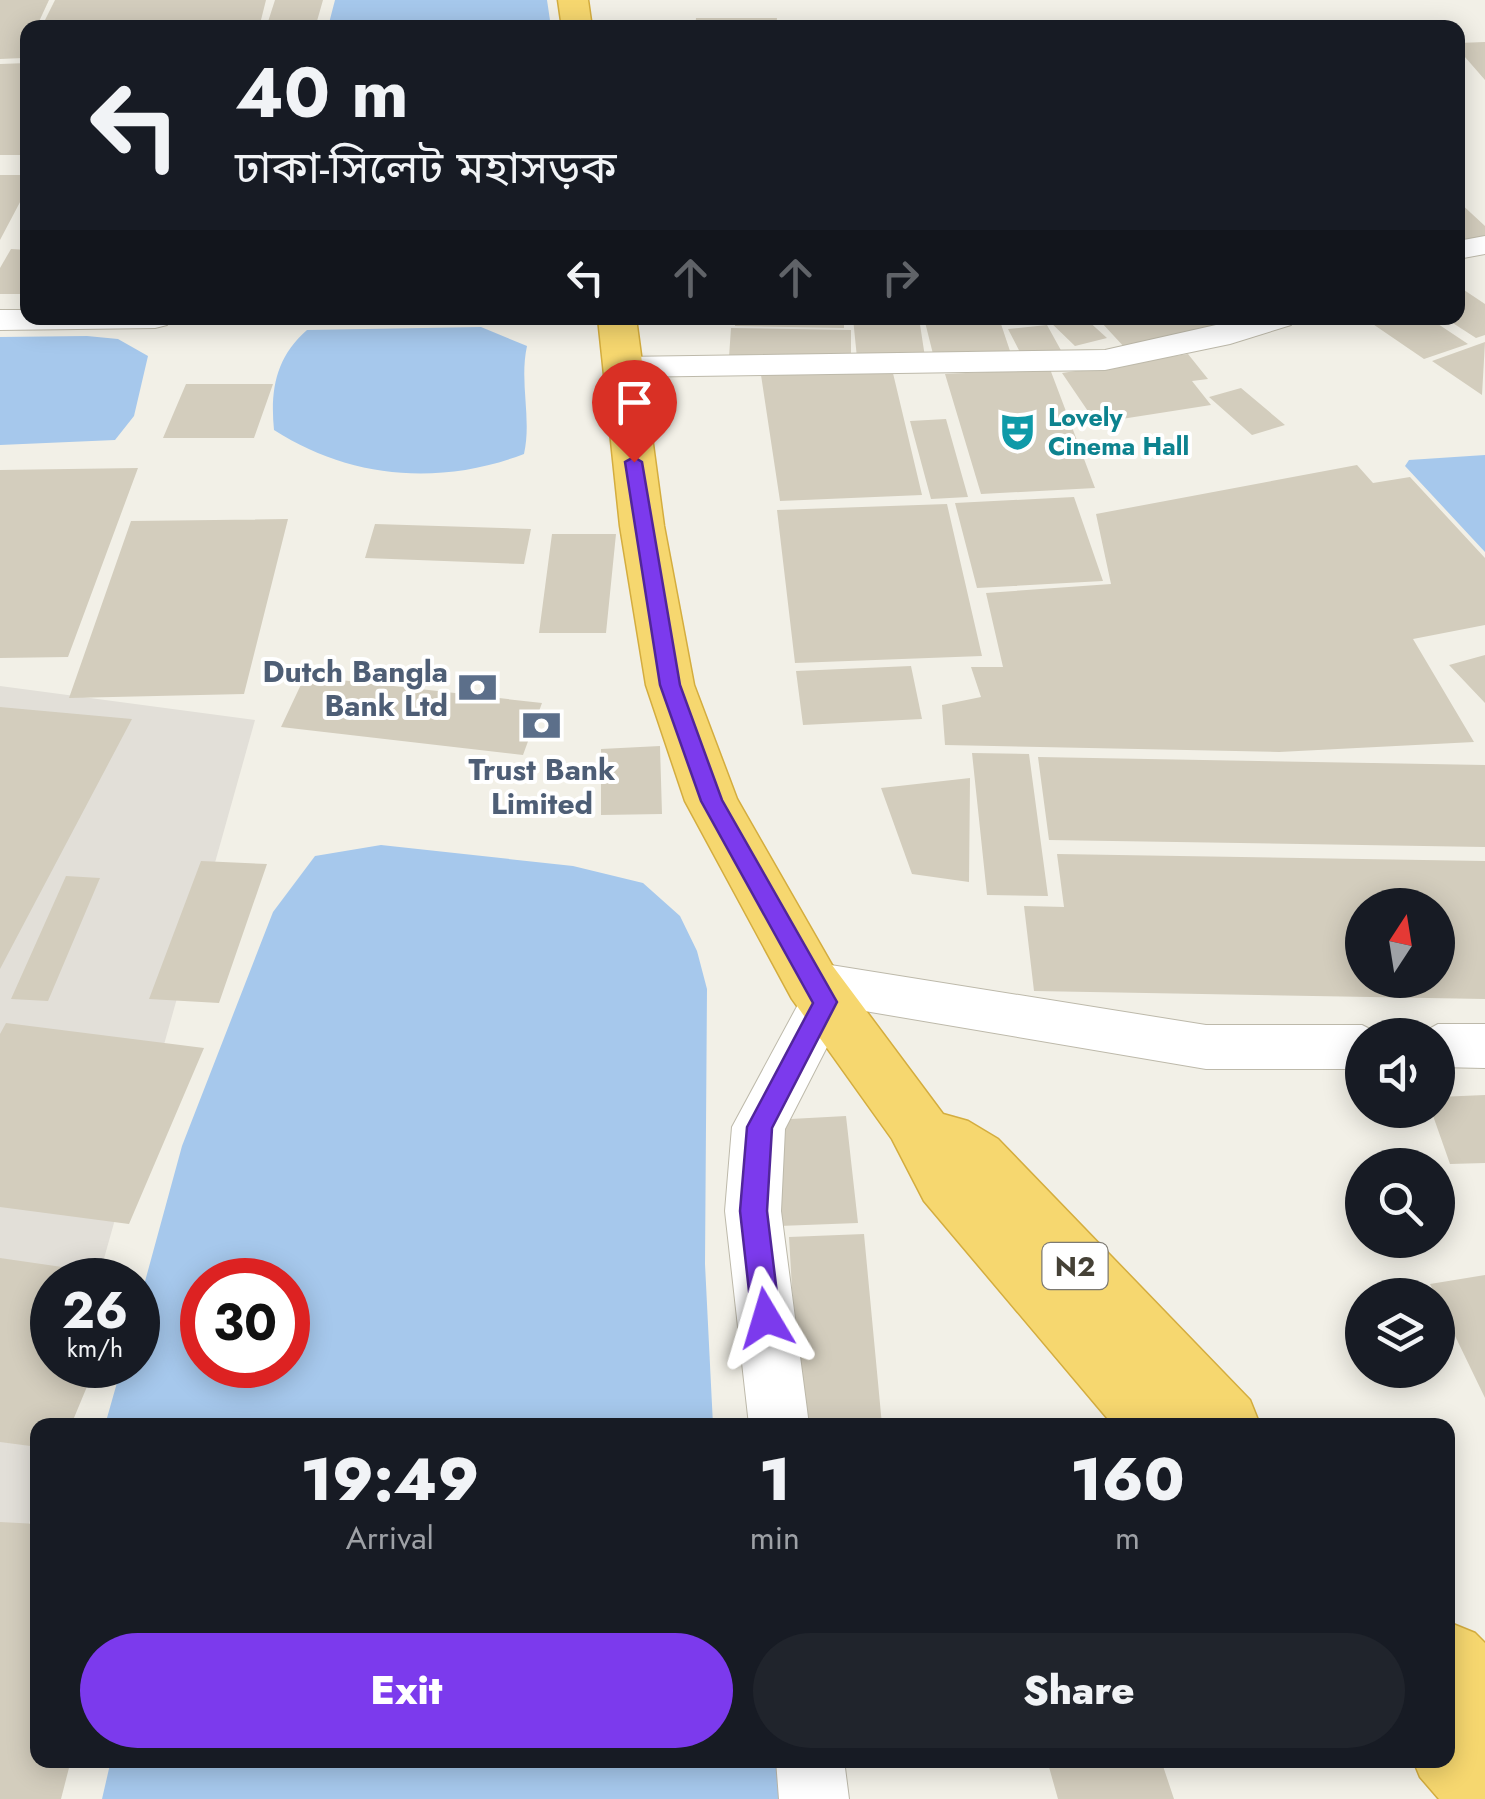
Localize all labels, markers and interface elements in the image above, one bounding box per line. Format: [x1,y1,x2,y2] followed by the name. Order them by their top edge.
[235,42,409,143] text: 40 m
[70,60,200,190] icon: left
[235,135,617,200] text: ঢাকা-সিলেট মহাসড়ক
[558,250,613,305] icon: left
[663,250,718,305] icon: ahead
[768,250,823,305] icon: ahead
[873,250,928,305] icon: right
[592,360,677,463] pin
[607,375,662,430] icon: arrive
[1048,399,1189,464] place label: Lovely Cinema Hall
[997,410,1039,452] theatre icon: Lovely Cinema Hall
[262,650,448,727] place label: Dutch Bangla Bank Ltd
[457,667,499,709] bank icon: Dutch Bangla Bank Ltd
[521,704,563,746] bank icon: Trust Bank Limited
[469,748,616,825] place label: Trust Bank Limited
[1345,888,1455,998] north arrow
[1345,888,1455,1388] map controls
[1345,1018,1455,1128] button: sound
[1345,1148,1455,1258] button: search
[1042,1243,1108,1289] road number: N2
[180,1258,310,1388] speed limit sign: 30
[714,1266,818,1370] position arrow
[62,1274,128,1347] text: 26
[1345,1278,1455,1388] button: layers
[67,1330,123,1366] text: km/h
[300,1436,479,1523] text: 19:49
[759,1436,791,1523] text: 1
[1070,1436,1185,1523] text: 160
[346,1515,434,1561] text: Arrival
[750,1515,800,1561] text: min
[1115,1515,1140,1561] text: m
[80,1633,733,1748] button: Exit
[753,1633,1405,1748] button: Share

